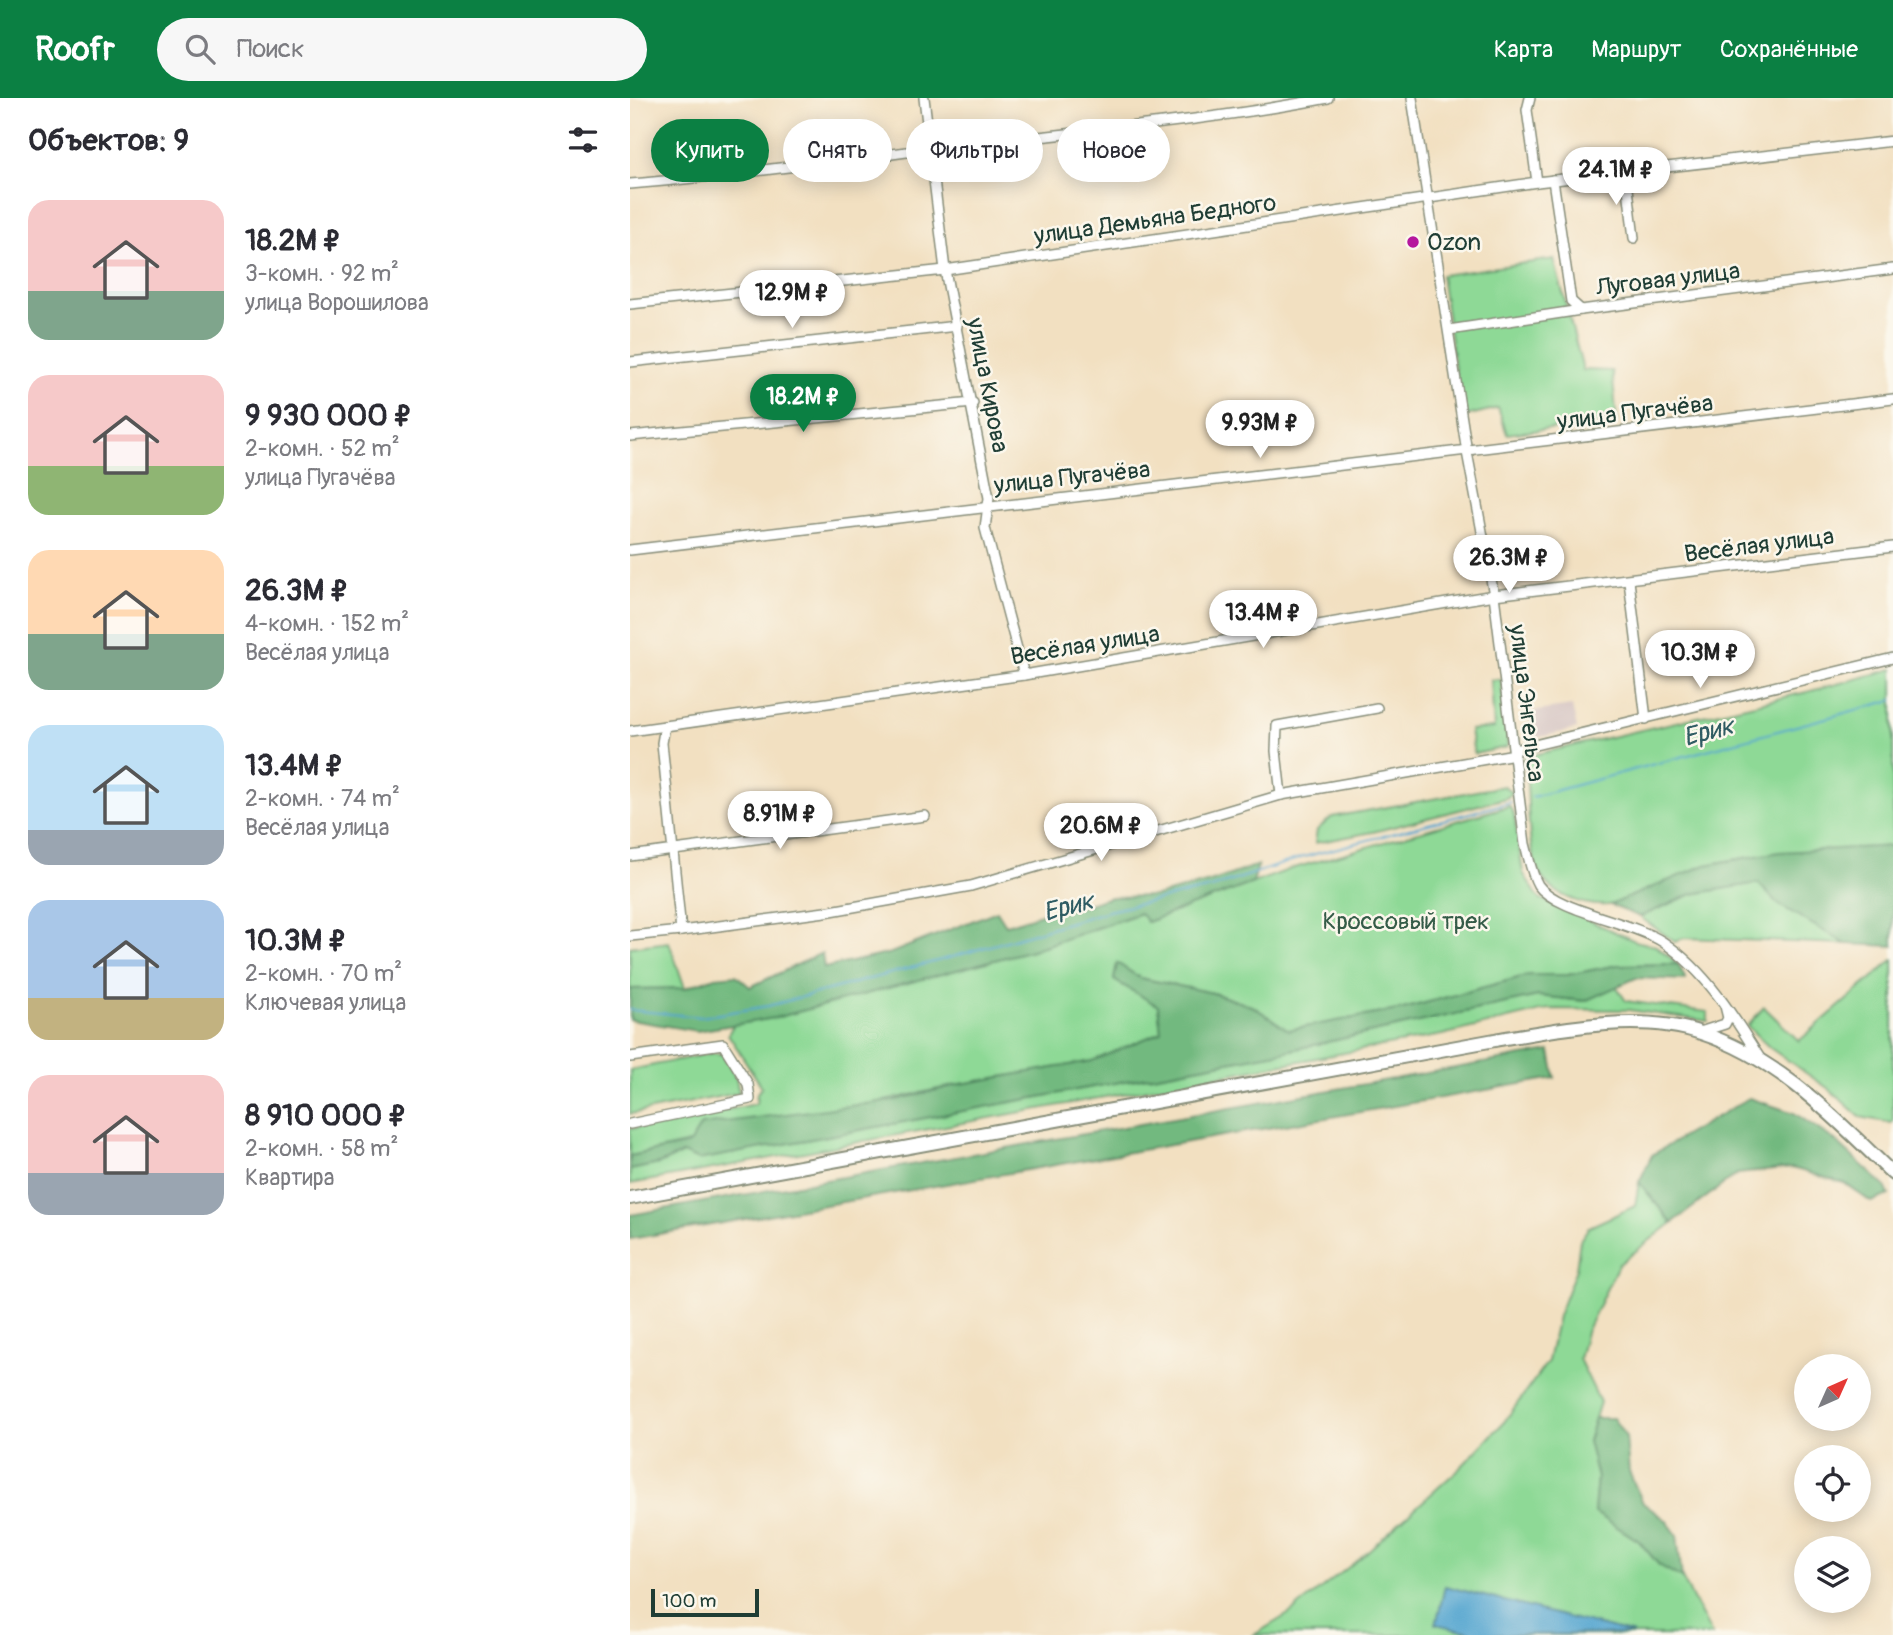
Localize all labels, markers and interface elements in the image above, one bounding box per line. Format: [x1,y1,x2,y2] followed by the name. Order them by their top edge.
[157,18,647,81] search box
[35,29,115,70] text: Roofr
[181,30,219,68] icon: search
[237,33,305,65] text: Поиск
[1494,35,1553,64] text: Карта
[1591,35,1682,64] text: Маршрут
[1720,35,1858,64] text: Сохранённые
[651,119,769,182] chip: Купить
[783,119,892,182] chip: Снять
[906,119,1043,182] chip: Фильтры
[1057,119,1170,182] chip: Новое
[564,121,602,159] icon: filters
[28,122,189,159] text: Объектов: 9
[1551,148,1681,207] pin: 24.1M ₽
[1578,155,1654,184] text: 24.1M ₽
[1031,188,1278,251] street label: улица Демьяна Бедного
[245,222,341,259] text: 18.2M ₽
[84,228,168,312] icon: home
[1427,228,1481,257] place label: Ozon
[1405,234,1421,250] marker: Ozon
[1593,256,1742,303] street label: Луговая улица
[245,259,399,288] text: 3-комн. · 92 m²
[727,271,857,330] pin: 12.9M ₽
[755,278,829,307] text: 12.9M ₽
[245,288,429,317] text: улица Ворошилова
[960,314,1015,455] street label: улица Кирова
[738,374,868,434] pin: 18.2M ₽
[766,382,840,411] text: 18.2M ₽
[1554,389,1715,437] street label: улица Пугачёва
[245,397,412,434] text: 9 930 000 ₽
[1195,400,1325,460] pin: 9.93M ₽
[84,403,168,487] icon: home
[1222,408,1298,437] text: 9.93M ₽
[245,434,400,463] text: 2-комн. · 52 m²
[991,455,1152,500] street label: улица Пугачёва
[245,463,395,492] text: улица Пугачёва
[1683,522,1836,569] street label: Весёлая улица
[1444,536,1574,595] pin: 26.3M ₽
[1469,543,1549,572] text: 26.3M ₽
[245,572,349,609] text: 26.3M ₽
[84,578,168,662] icon: home
[1198,590,1328,650] pin: 13.4M ₽
[1225,598,1301,627] text: 13.4M ₽
[245,609,409,638] text: 4-комн. · 152 m²
[1008,619,1162,672] street label: Весёлая улица
[1502,622,1551,783] street label: улица Энгельса
[1635,630,1765,690] pin: 10.3M ₽
[245,638,389,667] text: Весёлая улица
[1661,638,1739,667] text: 10.3M ₽
[1680,709,1739,754] water label: Ерик
[245,747,344,784] text: 13.4M ₽
[84,753,168,837] icon: home
[245,784,400,813] text: 2-комн. · 74 m²
[715,792,845,851] pin: 8.91M ₽
[744,799,816,828] text: 8.91M ₽
[1036,804,1166,863] pin: 20.6M ₽
[1060,811,1142,840] text: 20.6M ₽
[245,813,389,842] text: Весёлая улица
[1040,884,1099,929] water label: Ерик
[1323,907,1489,936] park label: Кроссовый трек
[245,922,347,959] text: 10.3M ₽
[84,928,168,1012] icon: home
[245,959,402,988] text: 2-комн. · 70 m²
[245,988,406,1017] text: Ключевая улица
[245,1097,407,1134] text: 8 910 000 ₽
[84,1103,168,1187] icon: home
[245,1134,398,1163] text: 2-комн. · 58 m²
[245,1163,334,1192] text: Квартира
[1794,1354,1871,1432] north arrow
[1794,1354,1871,1613] map controls
[1794,1445,1871,1522] button: locate
[1794,1536,1871,1613] button: layers
[651,1586,760,1618] scale bar
[662,1589,716,1613] text: 100 m

